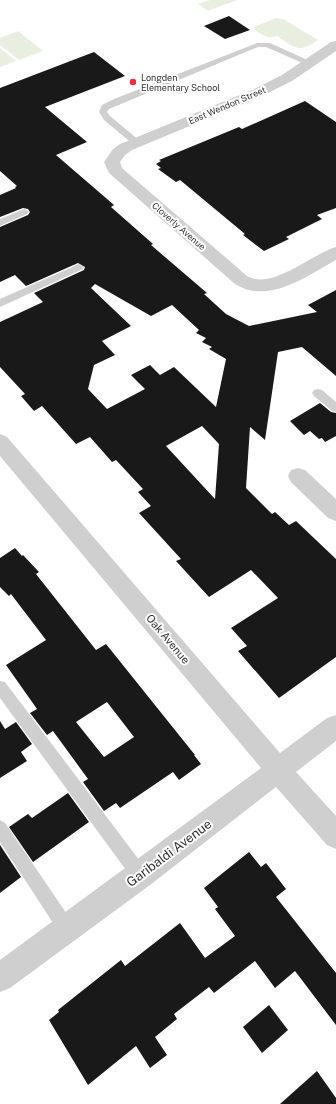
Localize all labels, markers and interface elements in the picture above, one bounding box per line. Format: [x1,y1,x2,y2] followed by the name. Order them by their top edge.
[141,72,220,93] place label: Longden Elementary School
[128,77,138,87] marker: Longden Elementary School
[187,84,268,126] street label: East Wendon Street
[150,200,208,252] street label: Cloverly Avenue
[144,612,192,666] street label: Oak Avenue
[124,816,214,890] street label: Garibaldi Avenue

